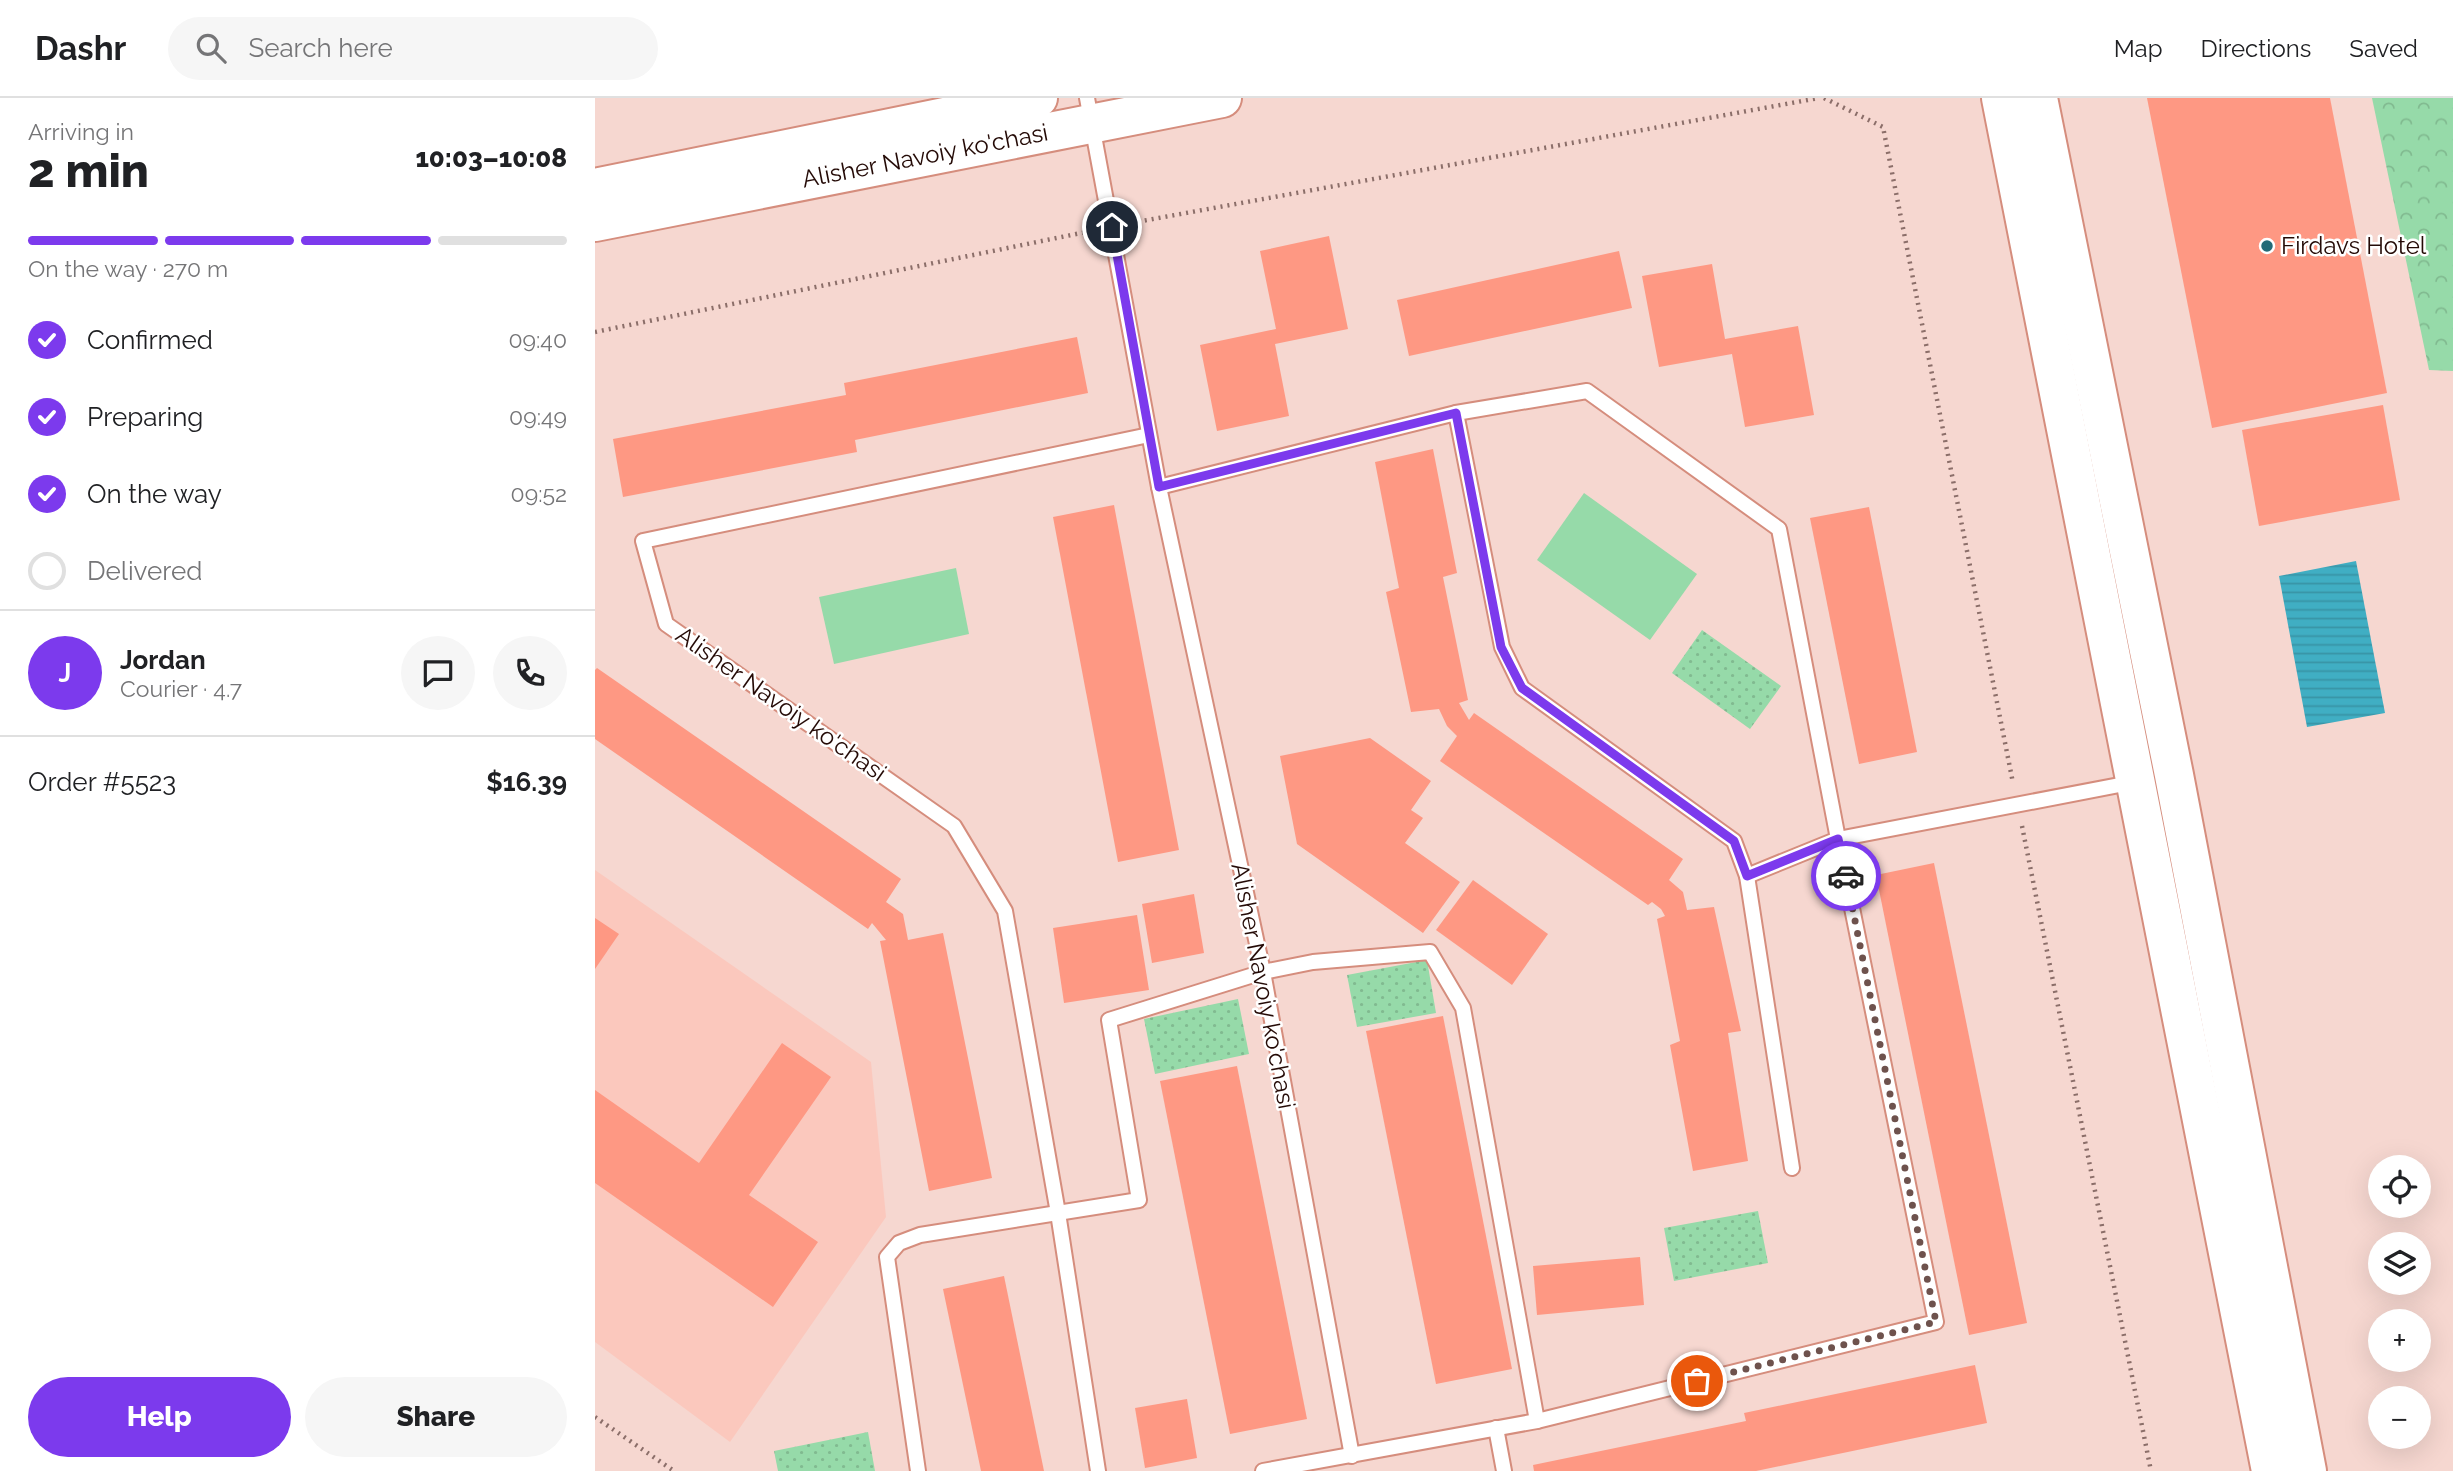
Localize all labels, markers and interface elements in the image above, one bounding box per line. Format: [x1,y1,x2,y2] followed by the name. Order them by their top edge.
[168,17,658,80] search box
[35,29,126,68] text: Dashr
[192,29,230,67] icon: search
[248,33,393,63] text: Search here
[2114,34,2163,63] text: Map
[2201,34,2311,63] text: Directions
[2349,34,2418,63] text: Saved
[799,117,1050,194] street label: Alisher Navoiy ko'chasi
[28,118,134,145] text: Arriving in
[415,143,567,173] text: 10:03–10:08
[28,144,149,198] text: 2 min
[1082,197,1142,257] pin
[1093,208,1131,246] icon: home
[2281,231,2427,260] place label: Firdavs Hotel
[2259,238,2275,254] marker: Firdavs Hotel
[28,255,228,282] text: On the way · 270 m
[28,321,66,359] icon: check
[87,325,213,355] text: Confirmed
[508,326,567,353] text: 09:40
[28,398,66,436] icon: check
[87,402,203,432] text: Preparing
[509,403,567,430] text: 09:49
[28,475,66,513] icon: check
[87,479,222,509] text: On the way
[511,480,567,507] text: 09:52
[87,556,202,586] text: Delivered
[671,620,892,787] street label: Alisher Navoiy ko'chasi
[401,636,475,710] button: chat
[493,636,567,710] button: phone
[120,645,206,675] text: Jordan
[59,658,71,688] text: J
[120,675,242,702] text: Courier · 4.7
[28,767,176,797] text: Order #5523
[486,767,567,797] text: $16.39
[1811,841,1881,911] courier
[1827,857,1865,895] icon: car
[1225,860,1302,1111] street label: Alisher Navoiy ko'chasi
[2368,1155,2431,1449] map controls
[2368,1155,2431,1218] button: locate
[2368,1232,2431,1295] button: layers
[2368,1309,2431,1372] button: +
[1667,1351,1727,1411] pin
[1678,1362,1716,1400] icon: bag
[28,1377,291,1457] button: Help
[305,1377,567,1457] button: Share
[2368,1386,2431,1449] button: −

